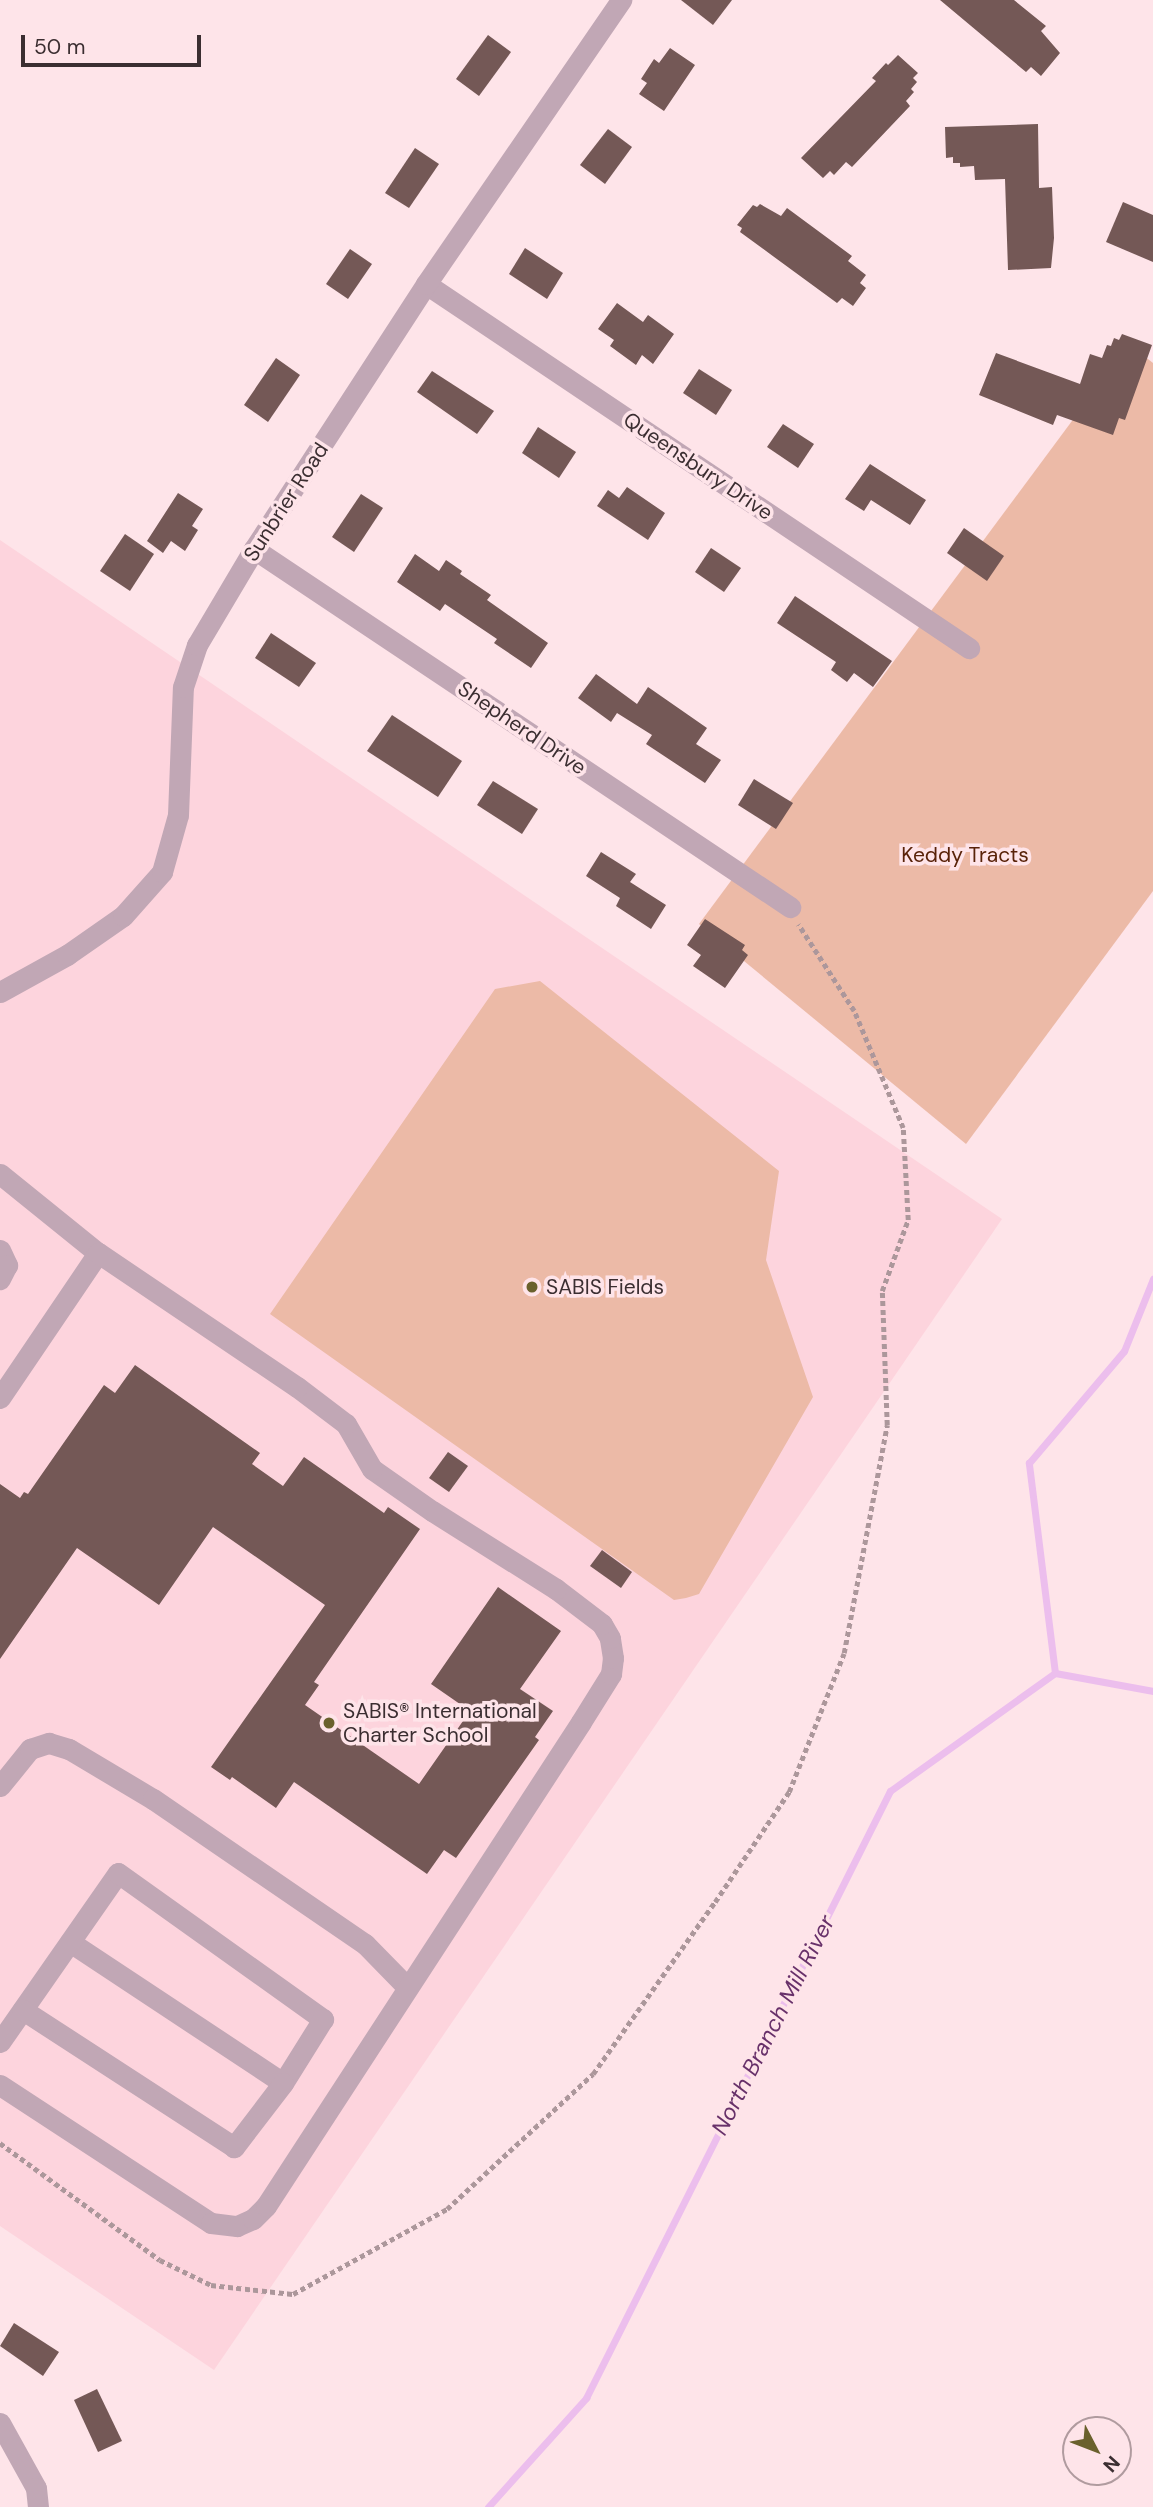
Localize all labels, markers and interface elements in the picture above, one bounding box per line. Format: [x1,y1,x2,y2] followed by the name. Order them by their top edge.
[24,21,205,65] scale bar
[34,33,85,61] text: 50 m
[619,407,777,525] street label: Queensbury Drive
[238,438,334,566] street label: Sunbrier Road
[453,676,591,780] street label: Shepherd Drive
[901,842,1029,868] park label: Keddy Tracts
[546,1274,664,1300] place label: SABIS Fields
[524,1279,540,1295] marker: SABIS Fields
[343,1698,537,1748] place label: SABIS® International Charter School
[321,1715,337,1731] marker: SABIS® International Charter School
[706,1911,840,2139] water label: North Branch Mill River
[1062,2416,1132,2486] north arrow
[1098,2451,1125,2478] text: N

